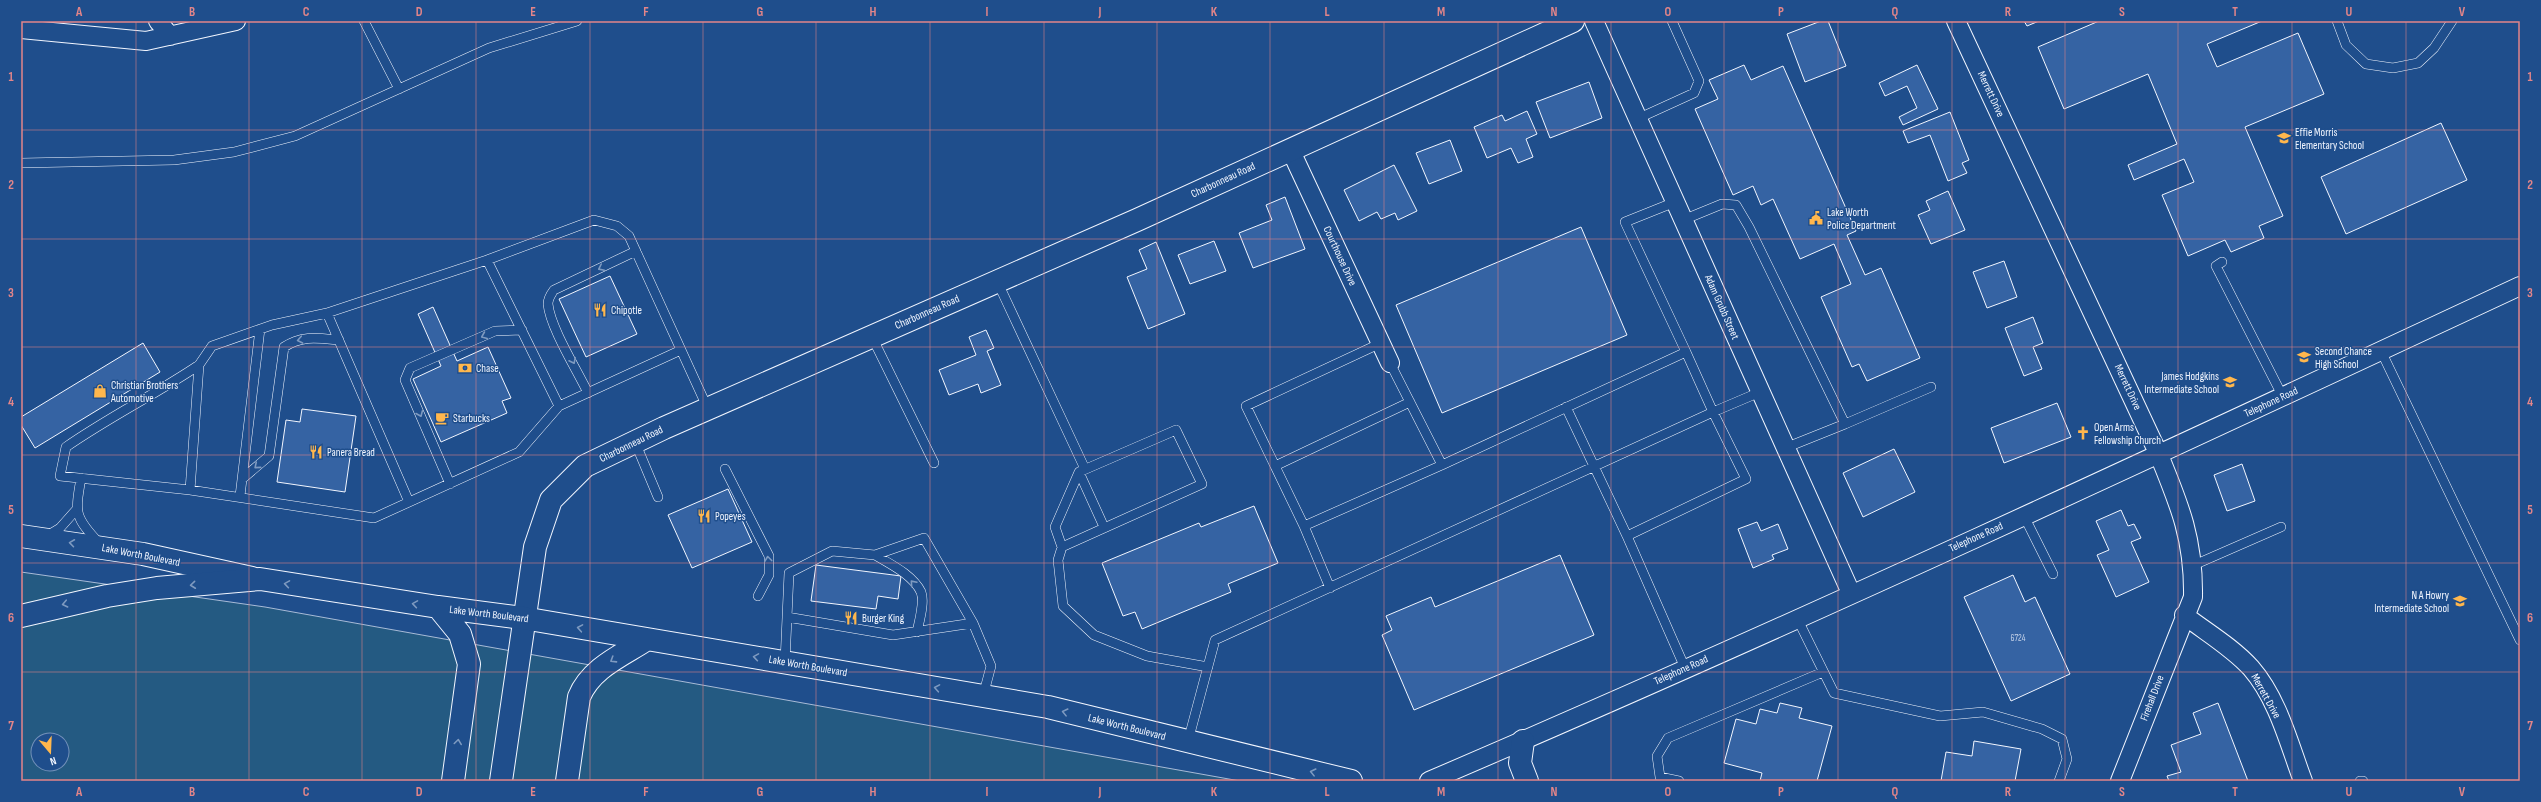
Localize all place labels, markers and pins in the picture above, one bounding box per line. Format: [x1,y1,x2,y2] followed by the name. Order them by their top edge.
[2295,126,2364,152] place label: Effie Morris Elementary School
[2276,130,2292,146] school or university icon: Effie Morris Elementary School
[1827,206,1897,232] place label: Lake Worth Police Department
[1808,210,1824,226] public building icon: Lake Worth Police Department
[592,302,608,318] restaurant icon: Chipotle
[611,304,642,317] place label: Chipotle
[2315,345,2372,371] place label: Second Chance High School
[2296,349,2312,365] school or university icon: Second Chance High School
[457,360,473,376] bank icon: Chase
[476,362,499,375] place label: Chase
[2144,370,2219,396] place label: James Hodgkins Intermediate School
[2222,374,2238,390] school or university icon: James Hodgkins Intermediate School
[110,379,178,405] place label: Christian Brothers Automotive
[92,383,108,399] shop icon: Christian Brothers Automotive
[434,410,450,426] cafe icon: Starbucks
[453,412,490,425] place label: Starbucks
[2094,421,2161,447] place label: Open Arms Fellowship Church
[2075,425,2091,441] church icon: Open Arms Fellowship Church
[308,444,324,460] restaurant icon: Panera Bread
[327,446,375,459] place label: Panera Bread
[696,508,712,524] restaurant icon: Popeyes
[715,510,746,523] place label: Popeyes
[2374,589,2450,615] place label: N A Howry Intermediate School
[2452,593,2468,609] school or university icon: N A Howry Intermediate School
[843,610,859,626] restaurant icon: Burger King
[862,612,905,625] place label: Burger King

